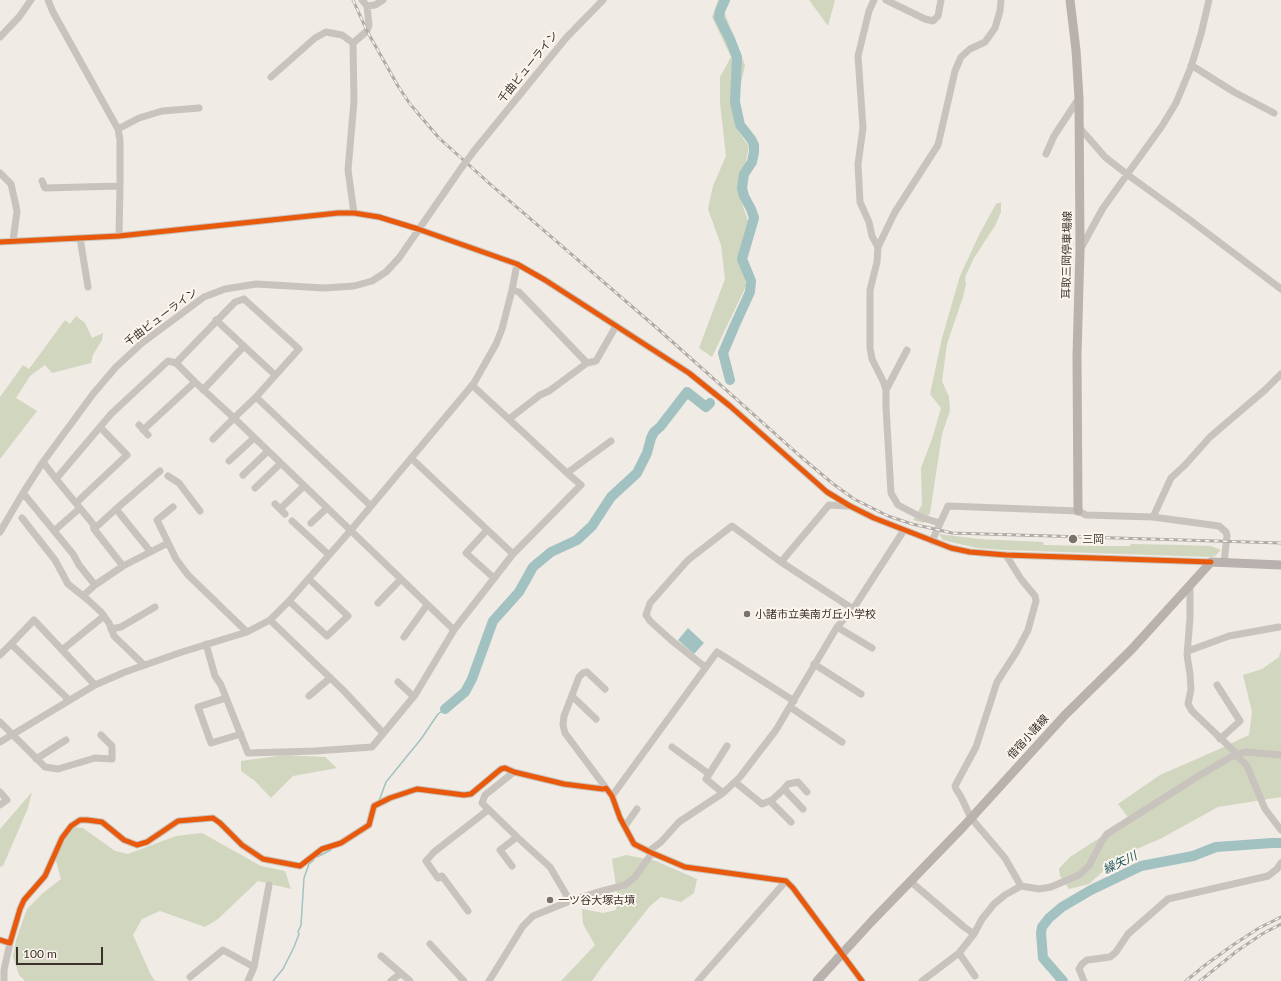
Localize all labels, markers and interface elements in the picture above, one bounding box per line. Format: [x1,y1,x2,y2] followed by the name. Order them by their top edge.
[495,29,561,105] street label: 千曲ビューライン
[1060,211,1074,299] street label: 耳取三岡停車場線
[122,285,200,349] street label: 千曲ビューライン
[1082,532,1104,546] place label: 三岡
[1067,533,1079,545] marker: 三岡
[755,607,876,621] place label: 小諸市立美南ガ丘小学校
[742,609,752,619] marker: 小諸市立美南ガ丘小学校
[1005,712,1051,762] street label: 借宿小諸線
[1101,849,1139,877] water label: 繰矢川
[558,893,635,907] place label: 一ツ谷大塚古墳
[545,895,555,905] marker: 一ツ谷大塚古墳
[18,939,105,965] scale bar
[23,946,57,961] text: 100 m

